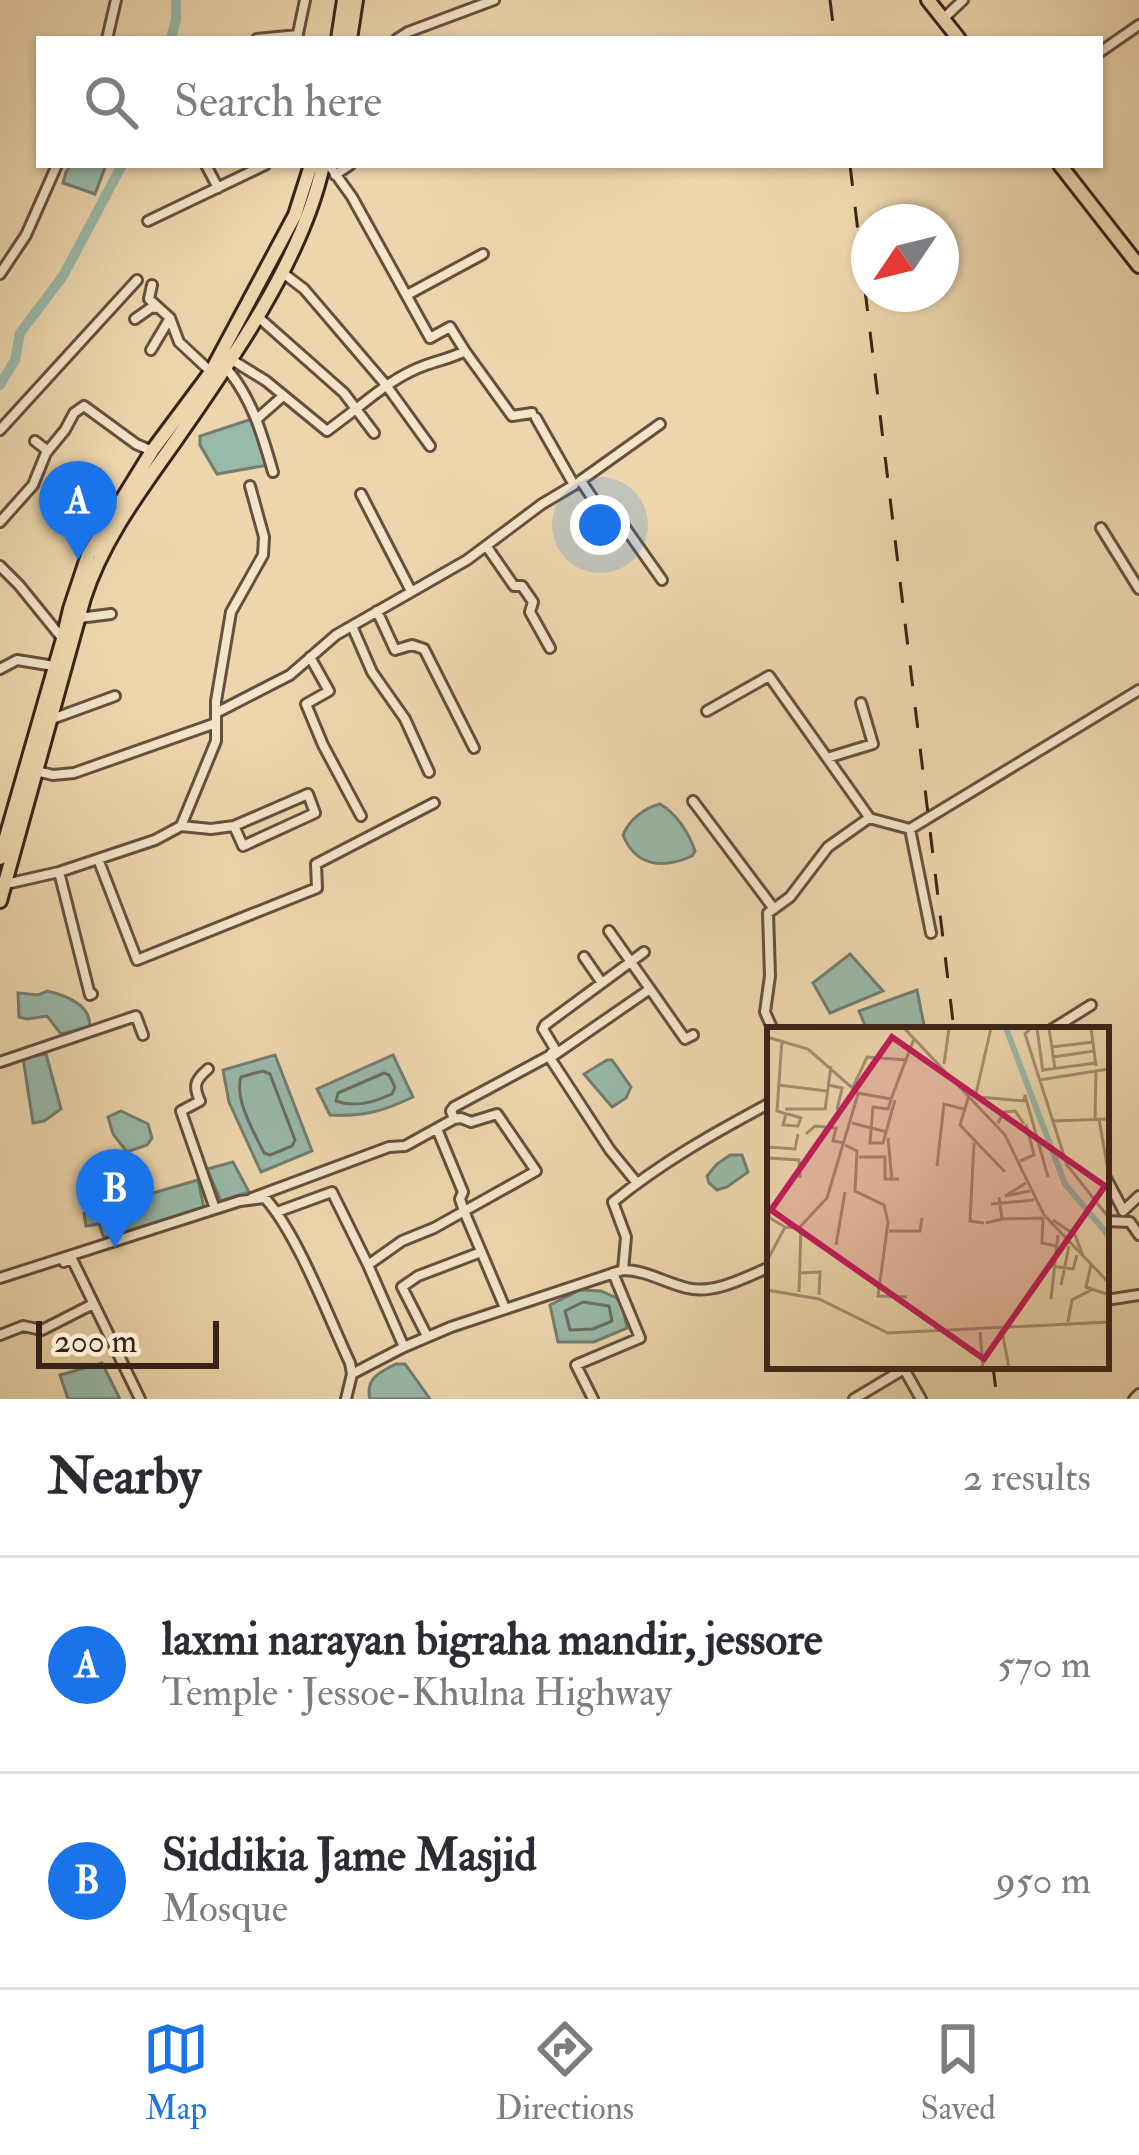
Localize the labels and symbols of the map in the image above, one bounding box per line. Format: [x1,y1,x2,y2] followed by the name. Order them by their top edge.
[851,204,959,312] north arrow
[39,461,117,560] pin: A
[570,495,630,555] your location
[767,1027,1109,1369] inset map
[76,1149,154,1248] pin: B
[36,1315,219,1368] scale bar

